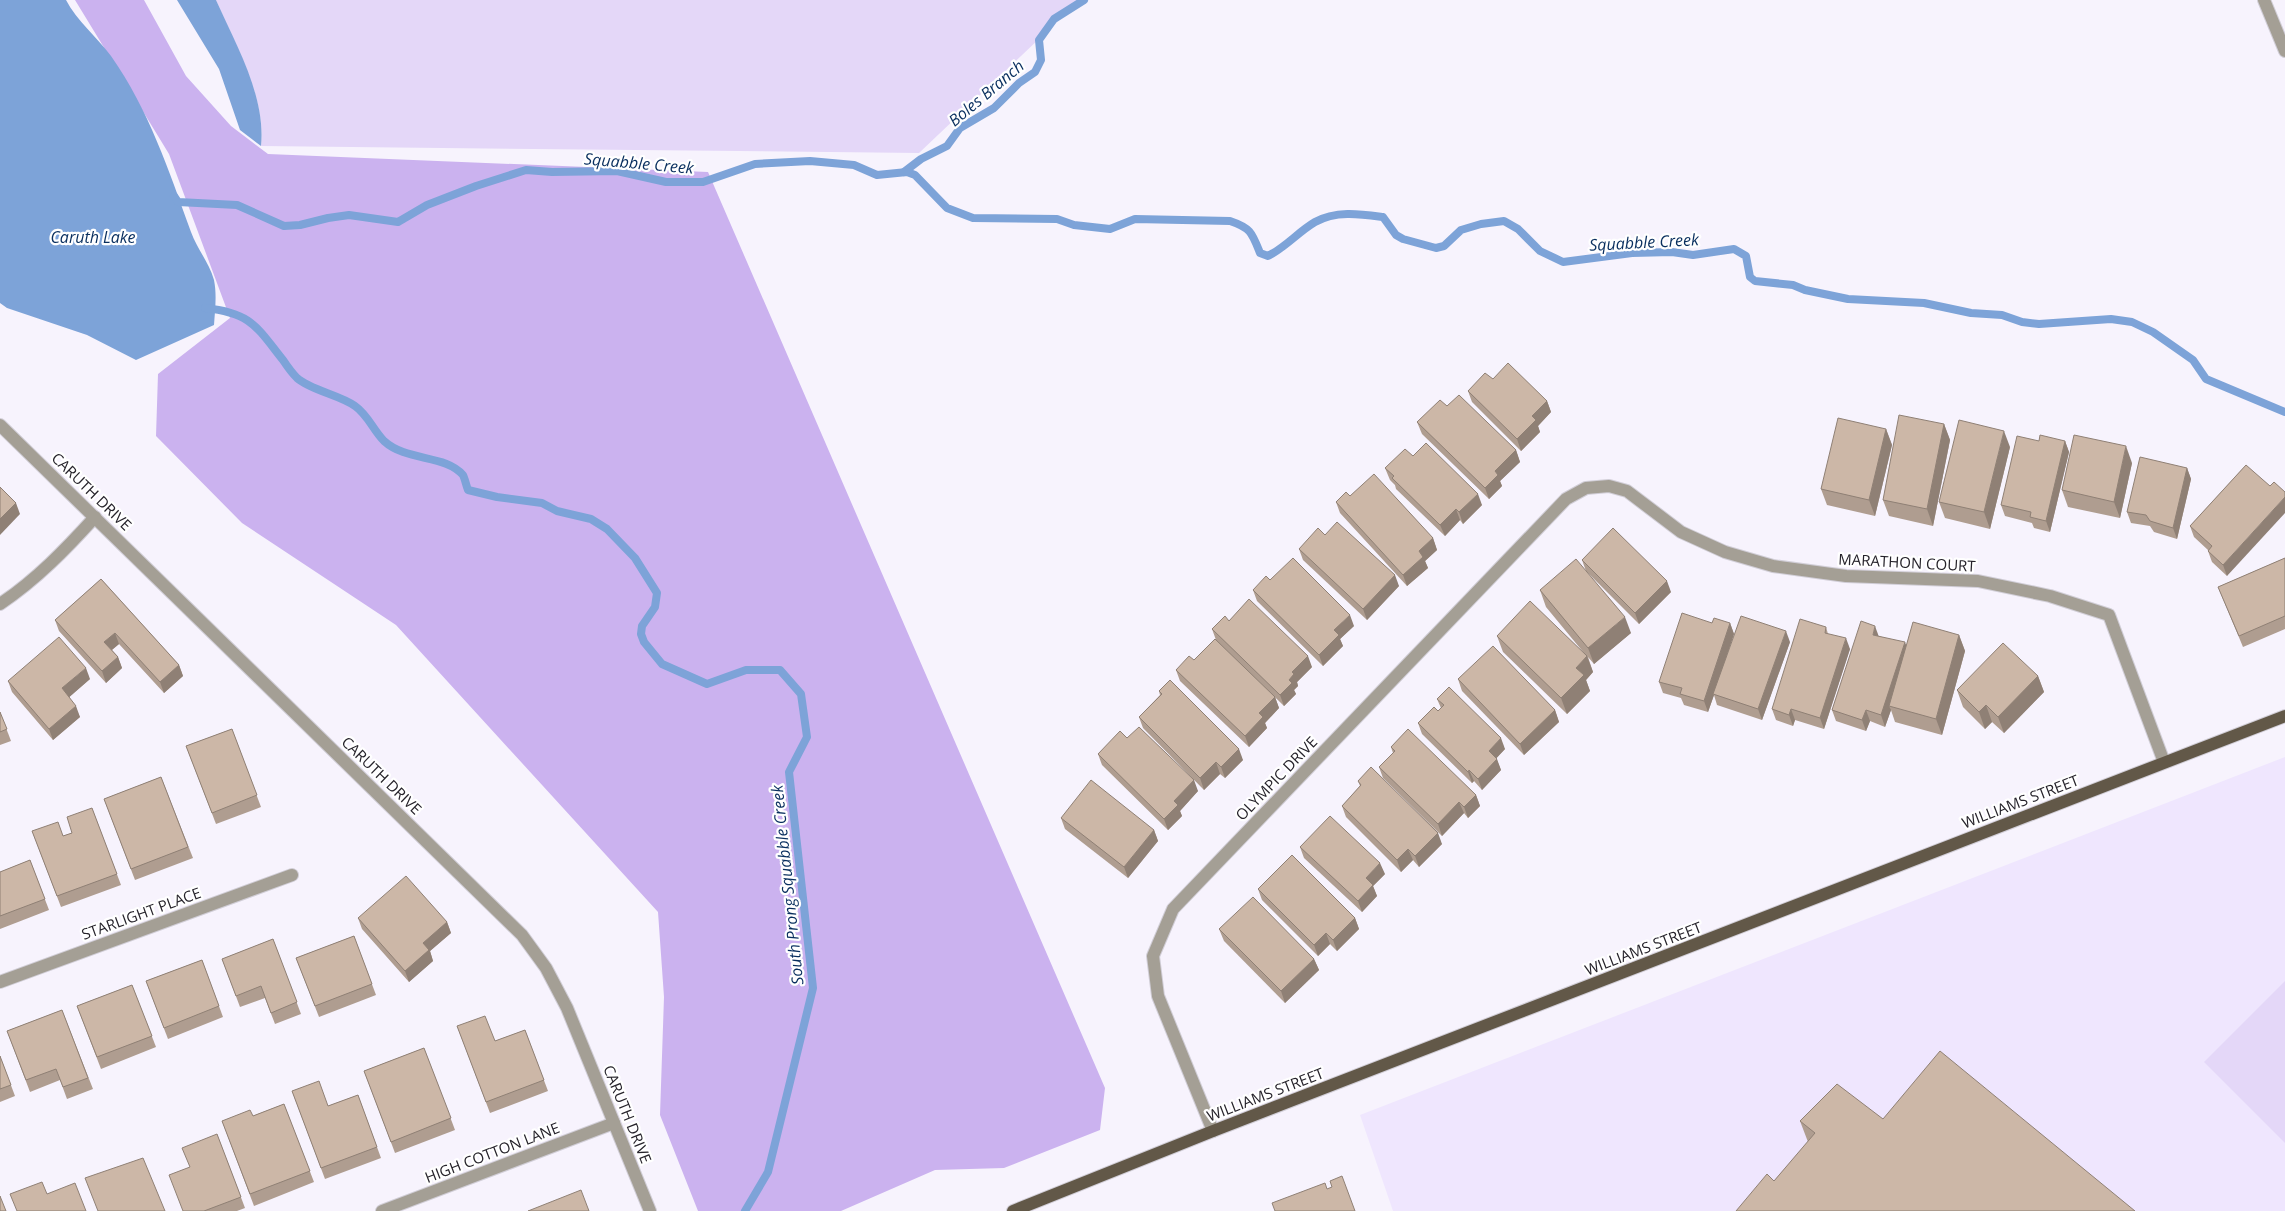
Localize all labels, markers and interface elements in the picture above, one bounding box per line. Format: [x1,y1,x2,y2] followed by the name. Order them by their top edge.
[944,55,1028,131] water label: Boles Branch
[583,147,696,179] water label: Squabble Creek
[50,226,136,248] water label: Caruth Lake
[1589,228,1701,256] water label: Squabble Creek
[48,448,136,534] street label: CARUTH DRIVE
[1838,548,1977,576] street label: MARATHON COURT
[338,732,426,818] street label: CARUTH DRIVE
[1231,732,1321,824] street label: OLYMPIC DRIVE
[1959,769,2082,832] street label: WILLIAMS STREET
[765,783,808,986] water label: South Prong Squabble Creek
[79,882,203,944] street label: STARLIGHT PLACE
[1582,916,1705,979] street label: WILLIAMS STREET
[599,1062,657,1166] street label: CARUTH DRIVE
[1204,1062,1327,1125] street label: WILLIAMS STREET
[422,1117,562,1187] street label: HIGH COTTON LANE

